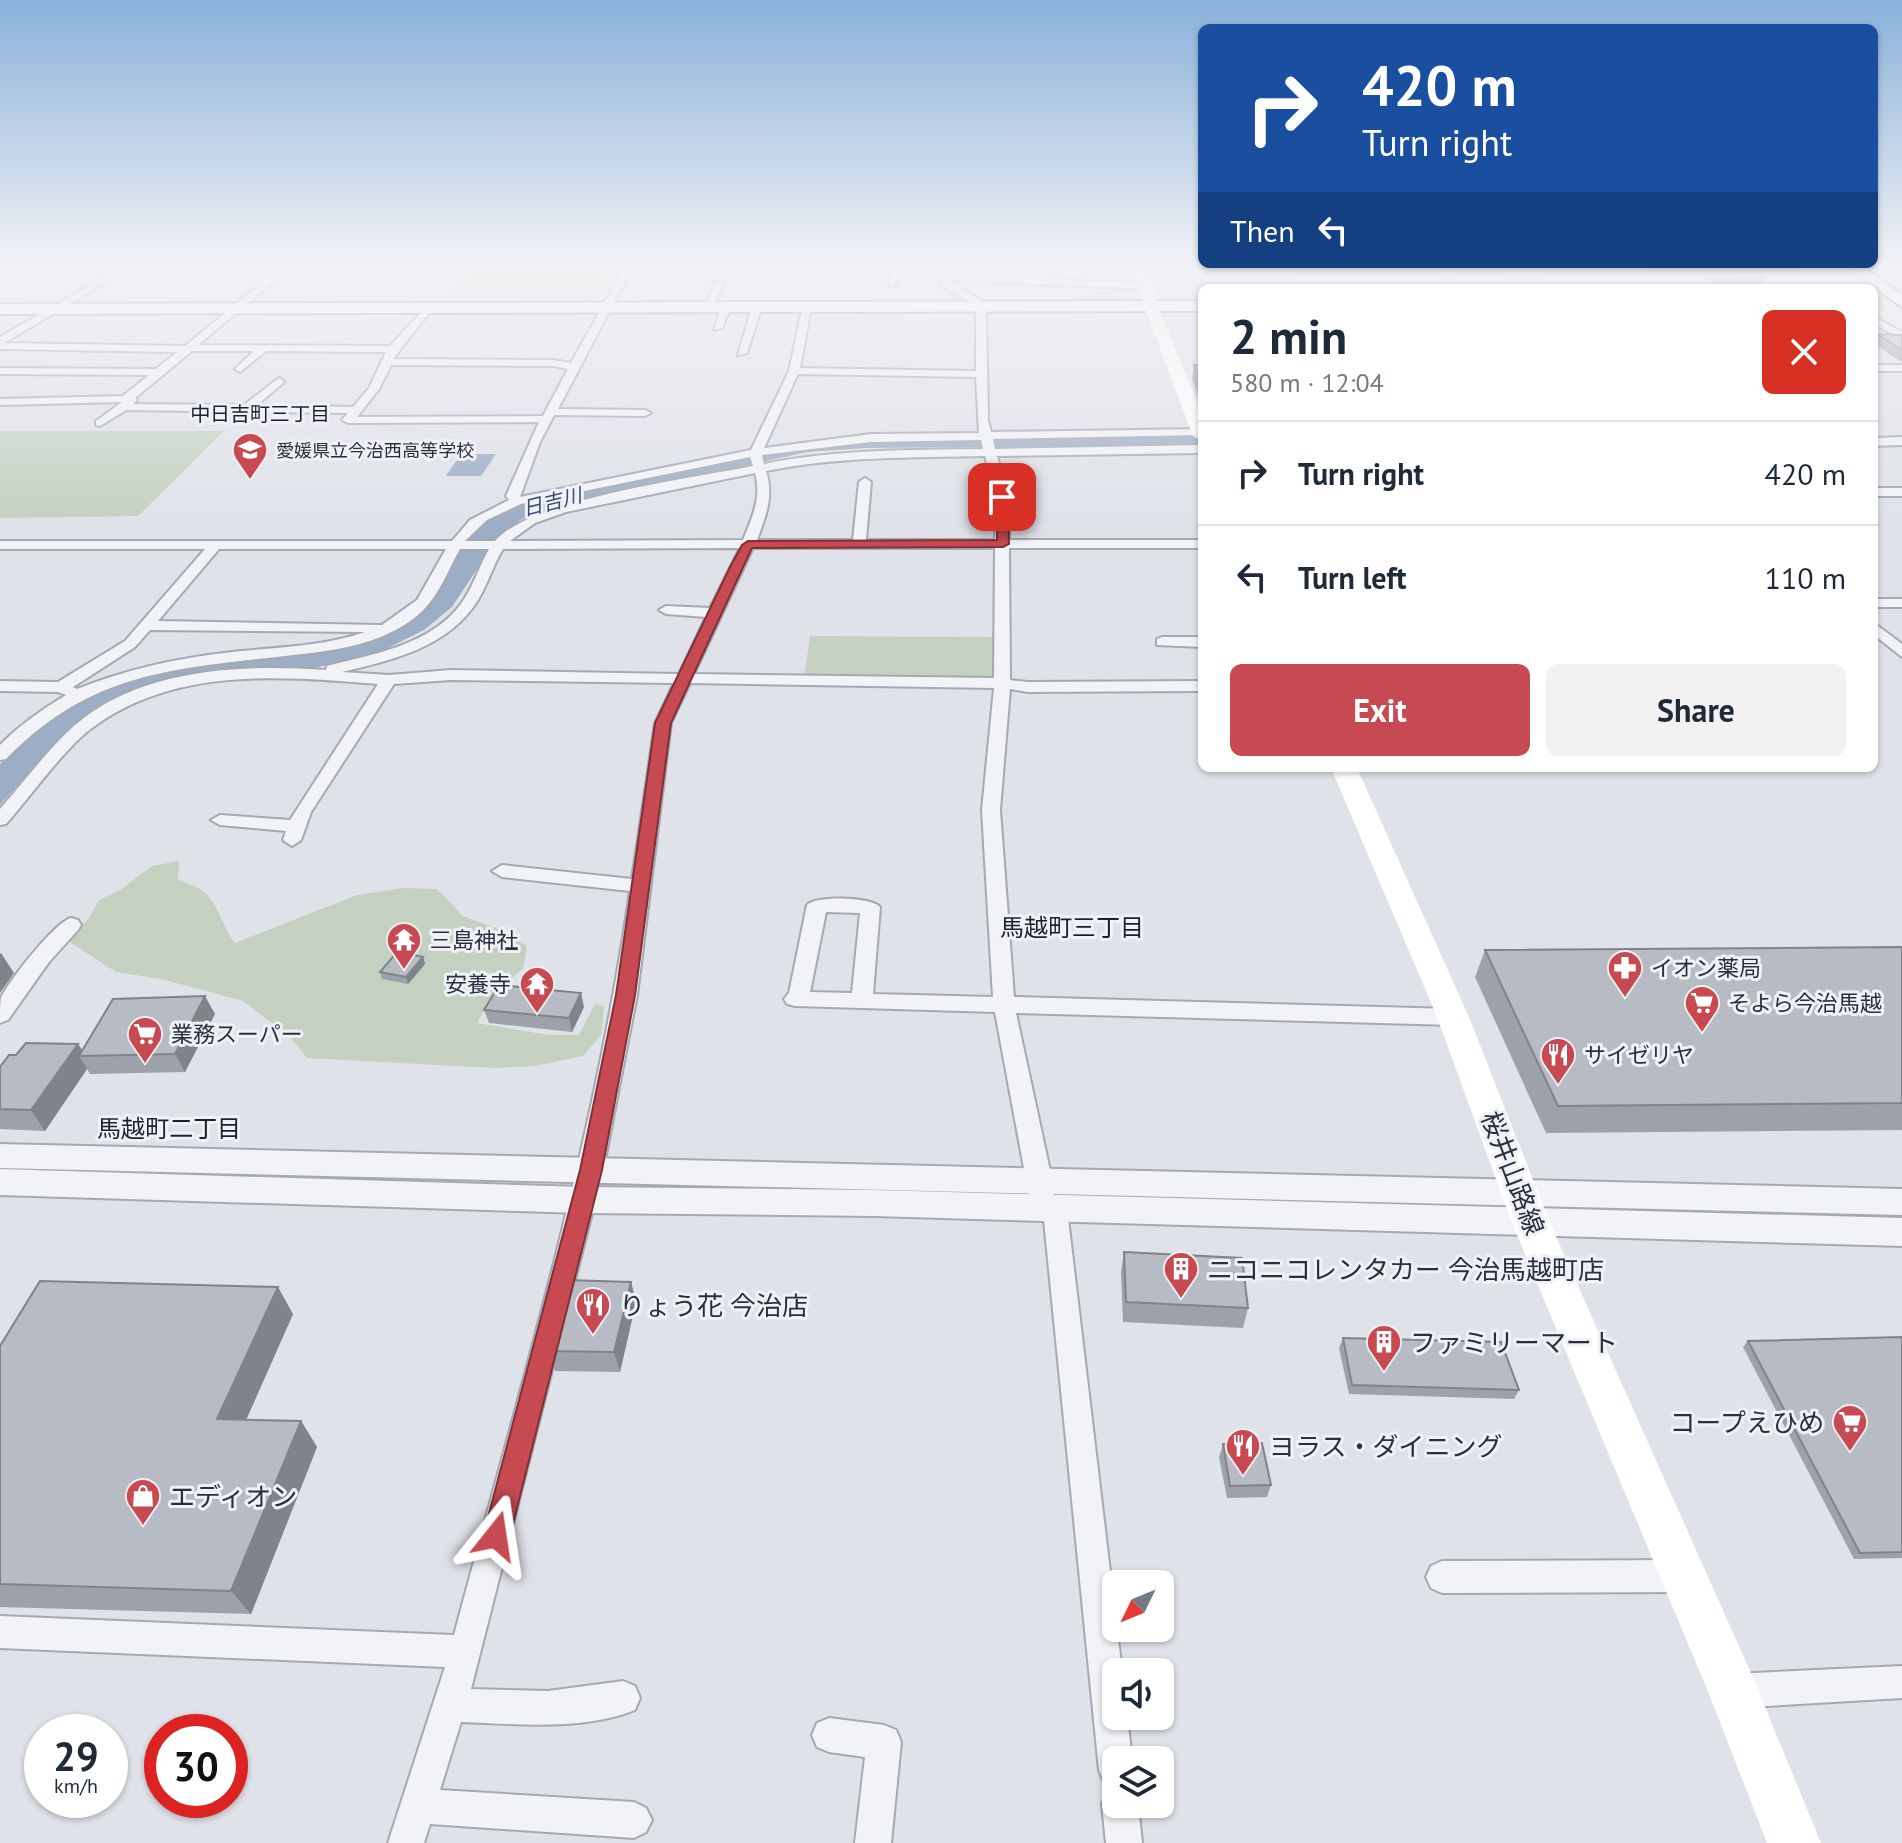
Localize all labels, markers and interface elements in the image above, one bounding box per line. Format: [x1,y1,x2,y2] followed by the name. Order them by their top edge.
[1362,49,1517,121] text: 420 m
[1230,56,1334,160] icon: right
[1362,119,1512,166] text: Turn right
[1311,208,1355,252] icon: left
[1230,211,1295,250] text: Then
[1230,305,1347,367] text: 2 min
[1762,310,1846,394] button: close
[1230,366,1384,399] text: 580 m · 12:04
[190,401,330,427] district label: 中日吉町三丁目
[231,431,269,481] school or university icon: 愛媛県立今治西高等学校
[276,439,474,462] place label: 愛媛県立今治西高等学校
[1230,451,1274,495] icon: right
[1298,454,1424,493] text: Turn right
[1765,454,1846,493] text: 420 m
[968,463,1036,531] pin
[980,475,1024,519] icon: arrive
[520,482,586,522] water label: 日吉川
[1230,555,1274,599] icon: left
[1298,558,1406,597] text: Turn left
[1765,558,1846,597] text: 110 m
[1230,664,1530,756] button: Exit
[1546,664,1846,756] button: Share
[1000,912,1144,943] district label: 馬越町三丁目
[385,921,423,971] temple icon: 三島神社
[430,926,518,954] place label: 三島神社
[1606,949,1644,999] pharmacy icon: イオン薬局
[1651,954,1761,982] place label: イオン薬局
[518,965,556,1015] temple icon: 安養寺
[445,970,511,998] place label: 安養寺
[1683,984,1721,1034] supermarket icon: そよら今治馬越
[1728,989,1882,1017] place label: そよら今治馬越
[126,1015,164,1065] supermarket icon: 業務スーパー
[171,1020,303,1048] place label: 業務スーパー
[1539,1036,1577,1086] restaurant icon: サイゼリヤ
[1584,1041,1694,1069] place label: サイゼリヤ
[1474,1106,1552,1240] street label: 桜井山路線
[97,1113,241,1144] district label: 馬越町二丁目
[1162,1250,1200,1300] building icon: ニコニコレンタカー 今治馬越町店
[1207,1253,1604,1286] place label: ニコニコレンタカー 今治馬越町店
[574,1286,612,1336] restaurant icon: りょう花 今治店
[619,1289,808,1322] place label: りょう花 今治店
[1365,1323,1403,1373] building icon: ファミリーマート
[1410,1326,1618,1359] place label: ファミリーマート
[1831,1403,1869,1453] supermarket icon: コープえひめ
[1670,1406,1824,1439] place label: コープえひめ
[1224,1427,1262,1477] restaurant icon: ヨラス・ダイニング
[1269,1430,1502,1463] place label: ヨラス・ダイニング
[124,1477,162,1527] shop icon: エディオン
[169,1480,297,1513] place label: エディオン
[454,1494,538,1578] position arrow
[1102,1570,1174,1642] north arrow
[1102,1570,1174,1818] map controls
[1102,1658,1174,1730] button: sound
[144,1714,248,1818] speed limit sign: 30
[53,1730,99,1782] text: 29
[1102,1746,1174,1818] button: layers
[54,1773,98,1799] text: km/h

